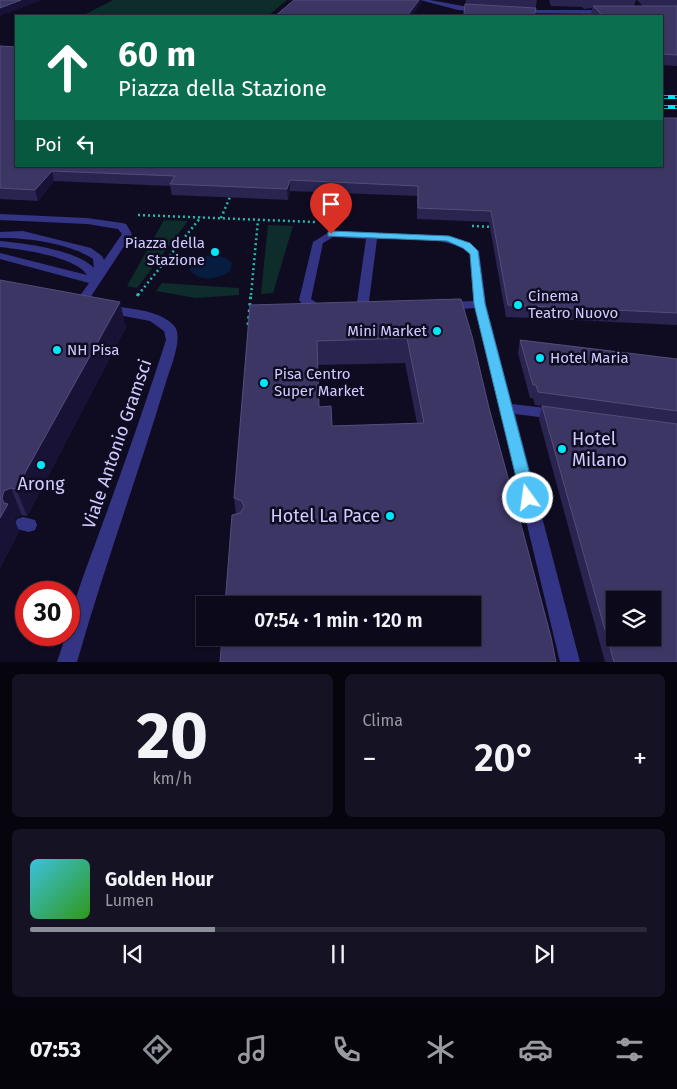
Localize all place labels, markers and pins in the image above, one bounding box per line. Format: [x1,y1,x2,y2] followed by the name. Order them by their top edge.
[310,183,352,234] pin
[125,234,205,269] place label: Piazza della Stazione
[209,246,221,258] marker: Piazza della Stazione
[528,287,618,322] place label: Cinema Teatro Nuovo
[512,299,524,311] marker: Cinema Teatro Nuovo
[347,322,428,340] place label: Mini Market
[431,325,443,337] marker: Mini Market
[67,341,119,359] place label: NH Pisa
[51,344,63,356] marker: NH Pisa
[550,349,629,367] place label: Hotel Maria
[534,352,546,364] marker: Hotel Maria
[274,365,365,400] place label: Pisa Centro Super Market
[258,377,270,389] marker: Pisa Centro Super Market
[572,428,627,471] place label: Hotel Milano
[556,443,568,455] marker: Hotel Milano
[35,459,47,471] marker: Arong
[17,473,65,495] place label: Arong
[271,505,380,527] place label: Hotel La Pace
[384,510,396,522] marker: Hotel La Pace

